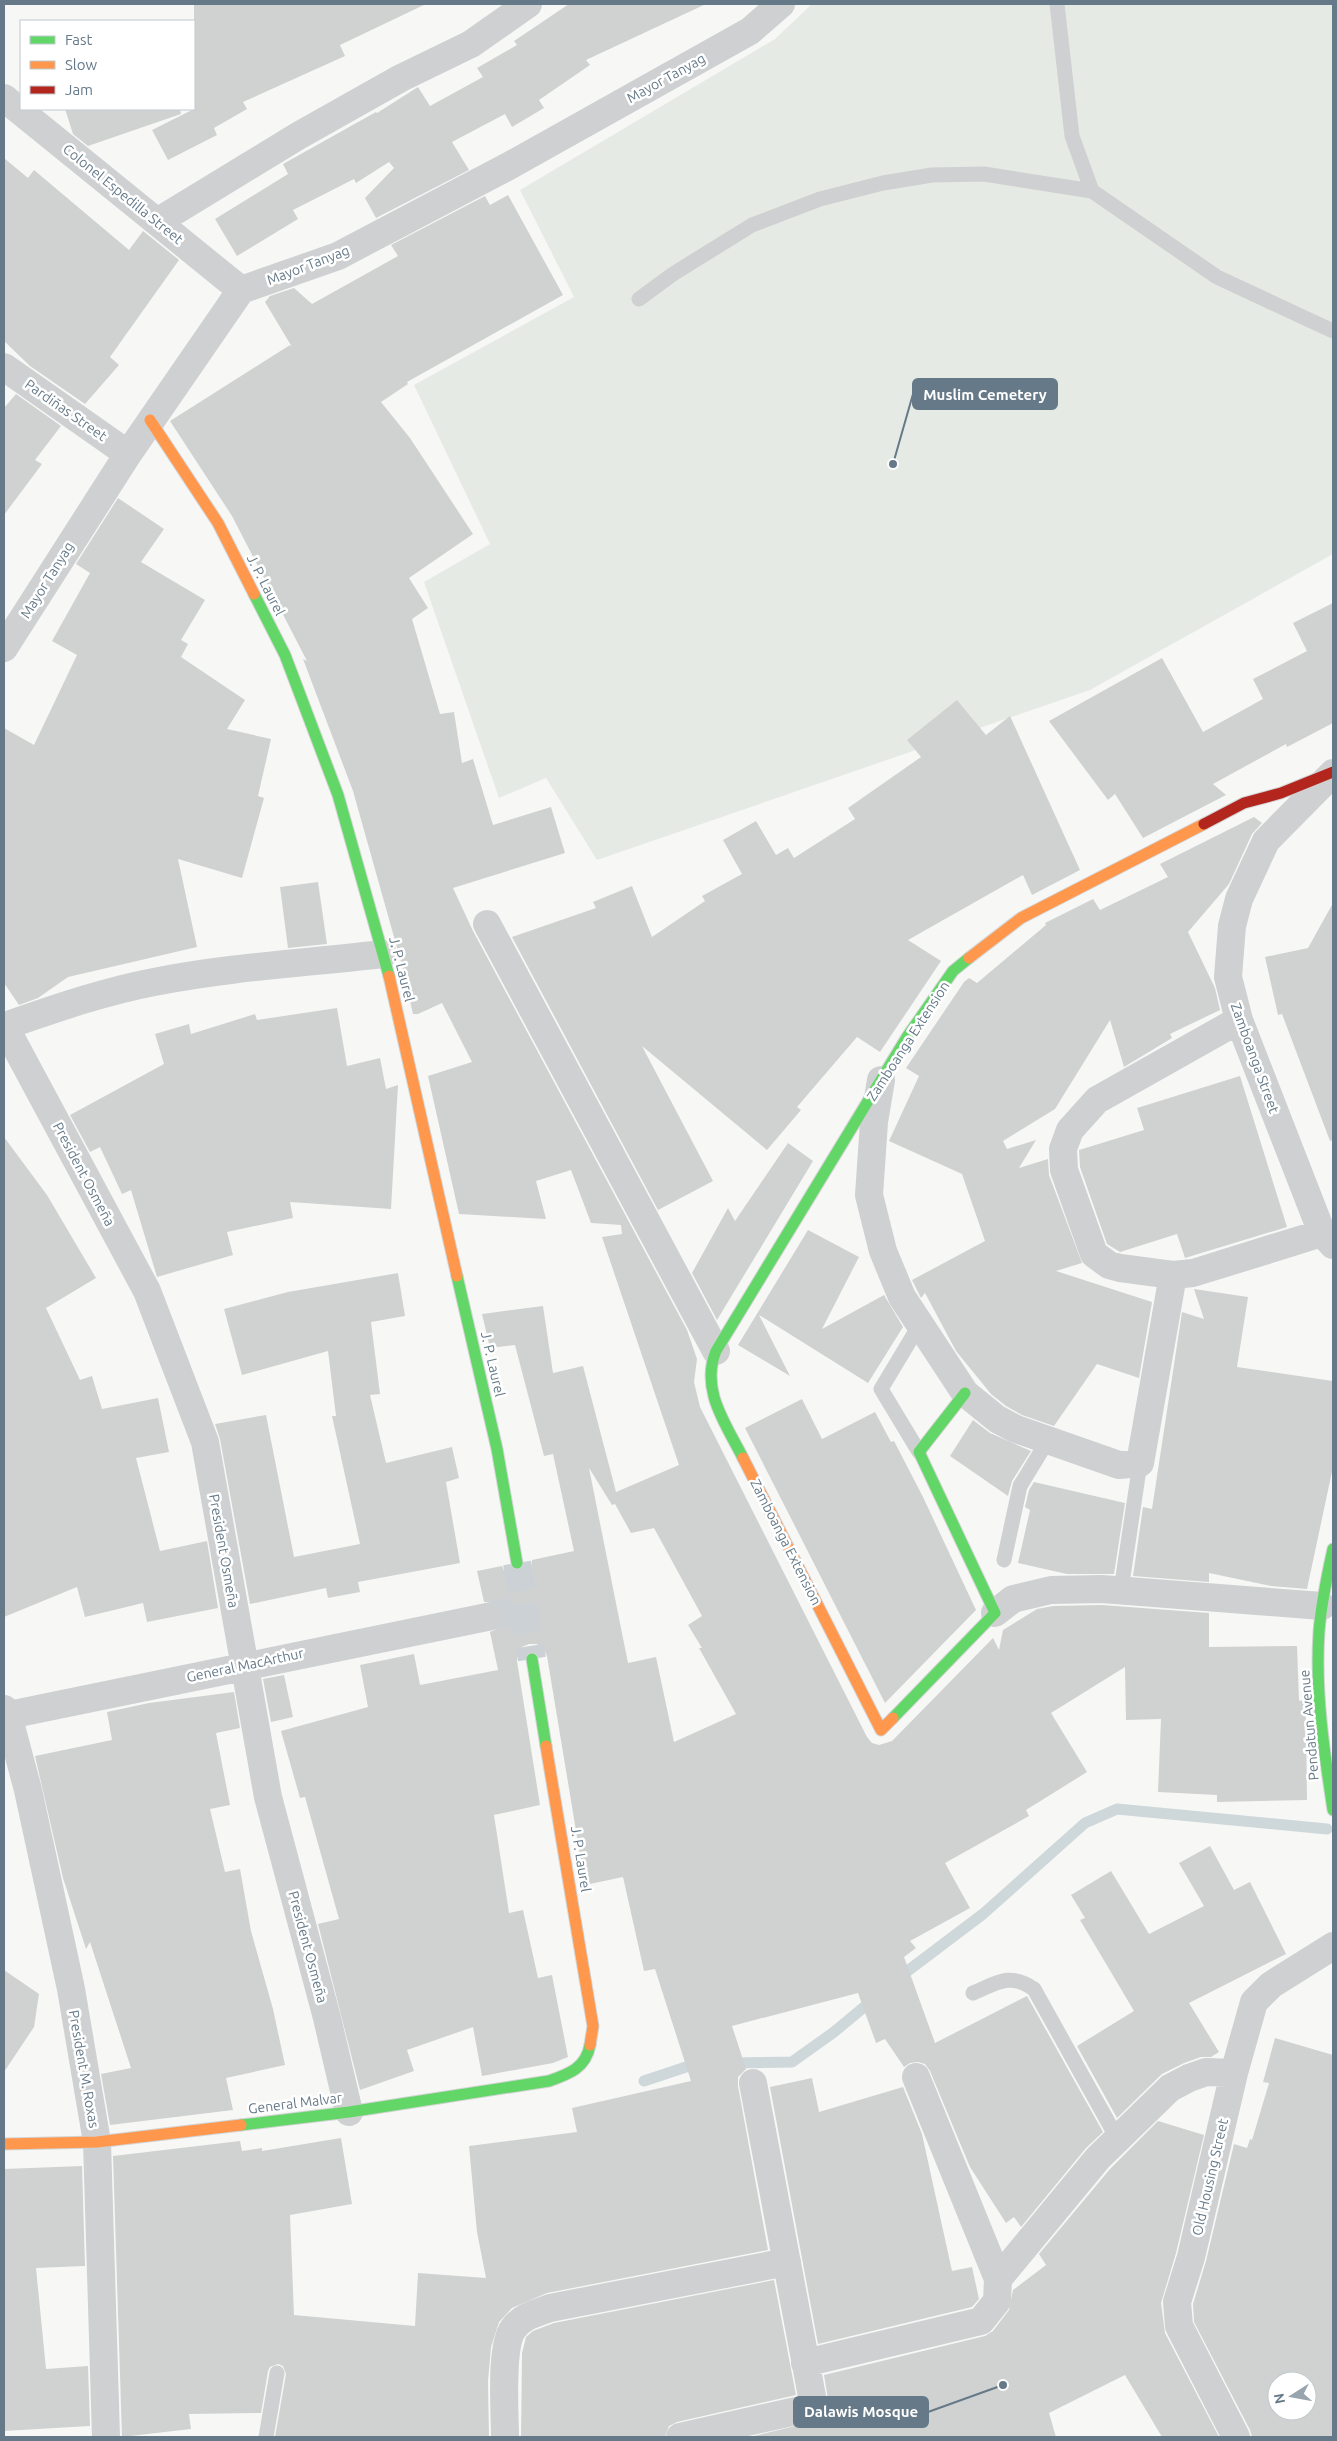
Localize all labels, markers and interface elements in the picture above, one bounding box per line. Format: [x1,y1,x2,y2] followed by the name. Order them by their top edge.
[20,20,195,110] legend
[65,31,93,48] text: Fast
[624,50,708,106] street label: Mayor Tanyag
[65,56,98,73] text: Slow
[65,81,93,98] text: Jam
[60,141,187,248] street label: Colonel Espedilla Street
[264,242,352,288] street label: Mayor Tanyag
[22,376,110,444] street label: Pardiñas Street
[913,379,1057,409] callout: Muslim Cemetery
[923,386,1047,403] text: Muslim Cemetery
[17,539,77,621] street label: Mayor Tanyag
[244,552,288,619] street label: J. P. Laurel
[386,935,418,1003] street label: J. P. Laurel
[863,978,953,1104] street label: Zamboanga Extension
[1228,1001,1283,1116] street label: Zamboanga Street
[50,1119,118,1229] street label: President Osmeña
[478,1330,508,1398] street label: J. P. Laurel
[747,1476,825,1608] street label: Zamboanga Extension
[206,1493,242,1609] street label: President Osmeña
[185,1645,306,1685] street label: General MacArthur
[1296,1669,1322,1781] street label: Pendatun Avenue
[568,1825,594,1893] street label: J. P. Laurel
[285,1889,331,2005] street label: President Osmeña
[66,2009,102,2129] street label: President M. Roxas
[247,2089,344,2117] street label: General Malvar
[1189,2116,1231,2237] street label: Old Housing Street
[1267,2371,1317,2421] north arrow
[1270,2392,1288,2405] text: N
[794,2397,928,2427] callout: Dalawis Mosque
[804,2403,918,2420] text: Dalawis Mosque

